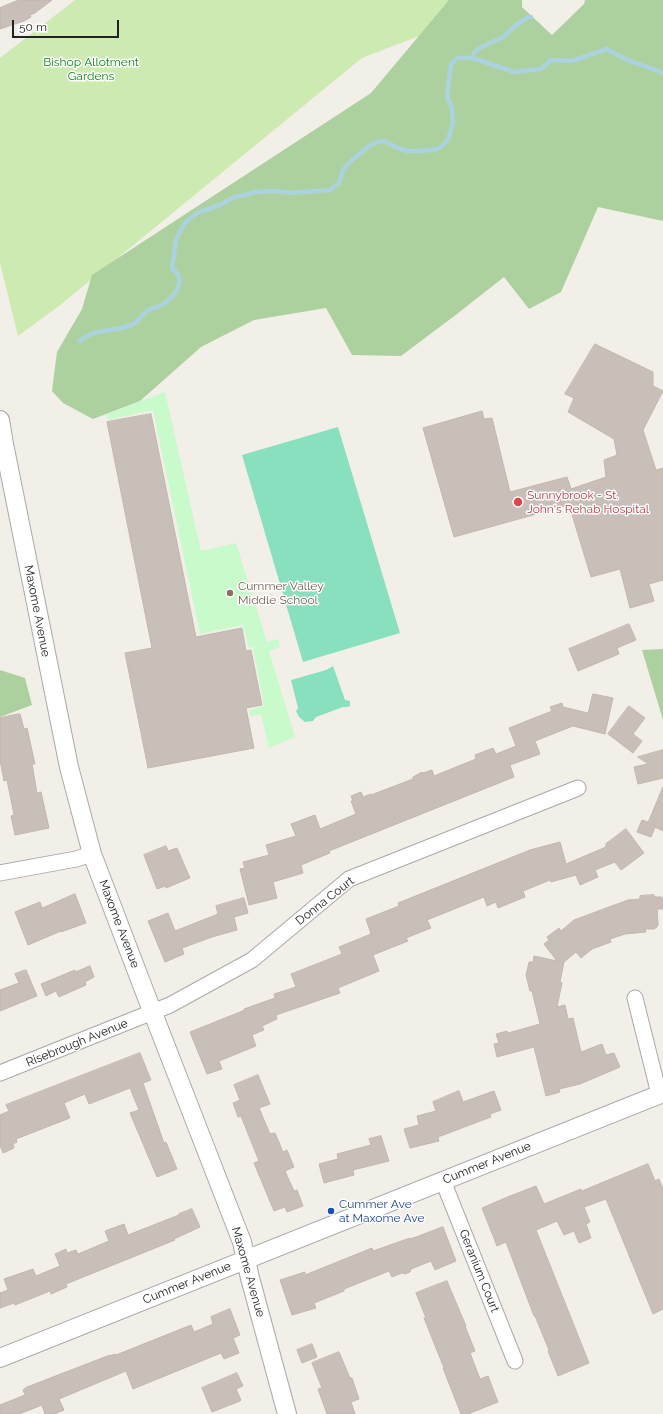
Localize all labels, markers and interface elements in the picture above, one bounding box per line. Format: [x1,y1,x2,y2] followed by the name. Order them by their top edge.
[14,12,121,38] scale bar
[19,20,47,34] text: 50 m
[43,55,139,83] park label: Bishop Allotment Gardens
[527,488,649,516] place label: Sunnybrook - St. John's Rehab Hospital
[512,496,524,508] marker: Sunnybrook - St. John's Rehab Hospital
[21,564,53,658] street label: Maxome Avenue
[238,579,324,607] place label: Cummer Valley Middle School
[225,588,235,598] marker: Cummer Valley Middle School
[293,874,357,928] street label: Donna Court
[96,878,142,970] street label: Maxome Avenue
[24,1016,130,1070] street label: Risebrough Avenue
[441,1139,533,1187] street label: Cummer Avenue
[339,1197,425,1225] place label: Cummer Ave at Maxome Ave
[326,1206,336,1216] marker: Cummer Ave at Maxome Ave
[228,1225,268,1319] street label: Maxome Avenue
[456,1228,502,1314] street label: Geranium Court
[141,1259,233,1307] street label: Cummer Avenue

